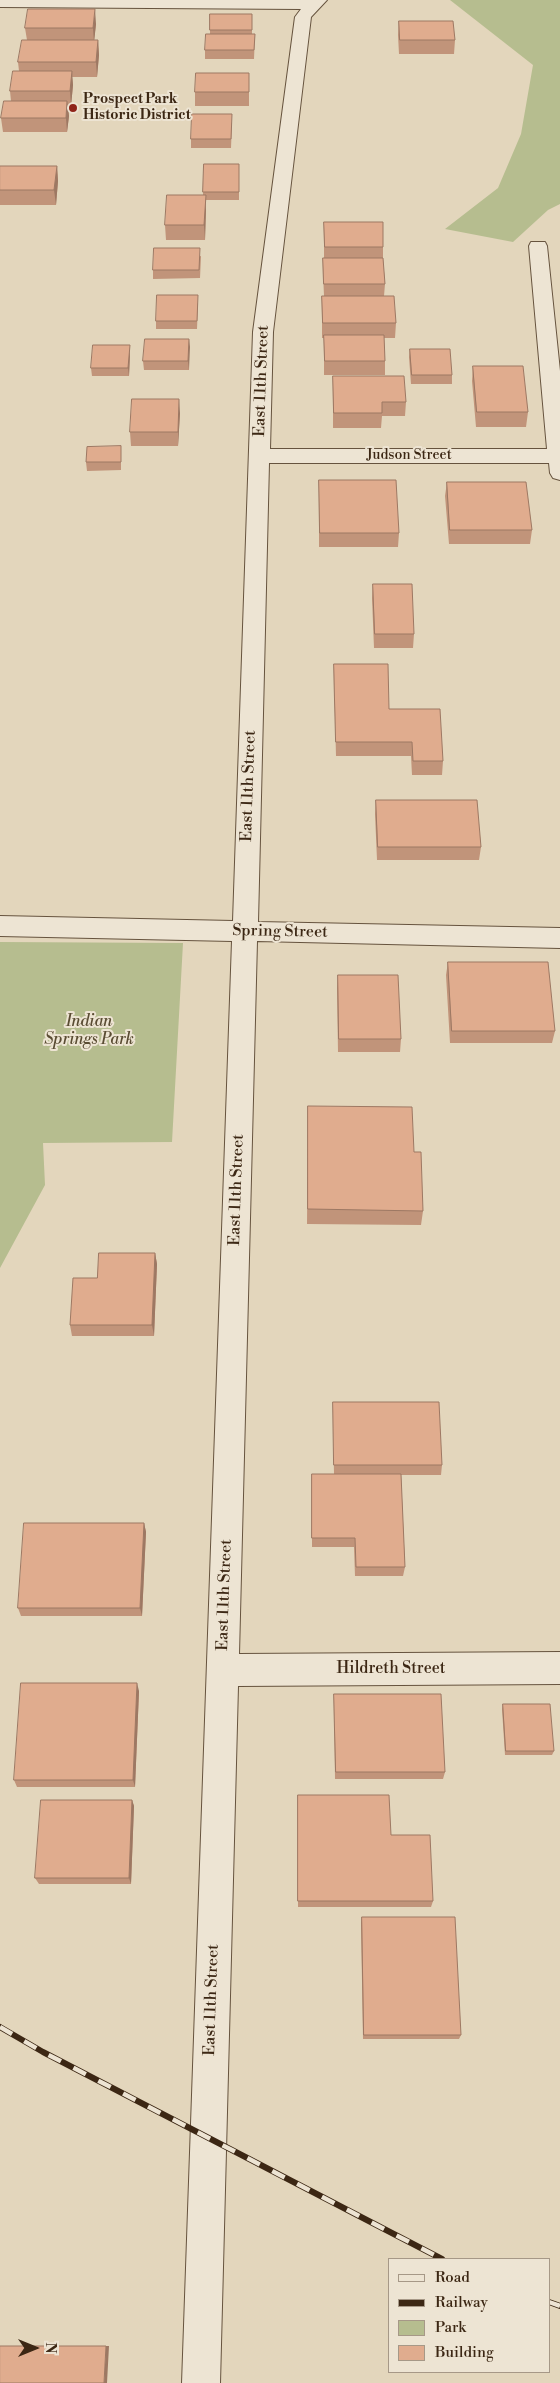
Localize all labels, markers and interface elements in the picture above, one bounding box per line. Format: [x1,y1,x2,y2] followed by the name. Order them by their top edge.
[83,92,191,124] place label: Prospect Park Historic District
[67,102,79,114] marker: Prospect Park Historic District
[250,325,274,437] street label: East 11th Street
[366,448,452,464] street label: Judson Street
[237,730,261,842] street label: East 11th Street
[232,922,328,942] street label: Spring Street
[44,1012,134,1050] park label: Indian Springs Park
[225,1134,249,1246] street label: East 11th Street
[213,1539,237,1651] street label: East 11th Street
[337,1659,445,1679] street label: Hildreth Street
[200,1944,224,2056] street label: East 11th Street
[388,2258,550,2373] legend
[435,2268,470,2287] text: Road
[435,2293,488,2312] text: Railway
[435,2318,466,2337] text: Park
[10,2323,60,2373] north arrow
[41,2342,59,2354] text: N
[435,2343,494,2362] text: Building

